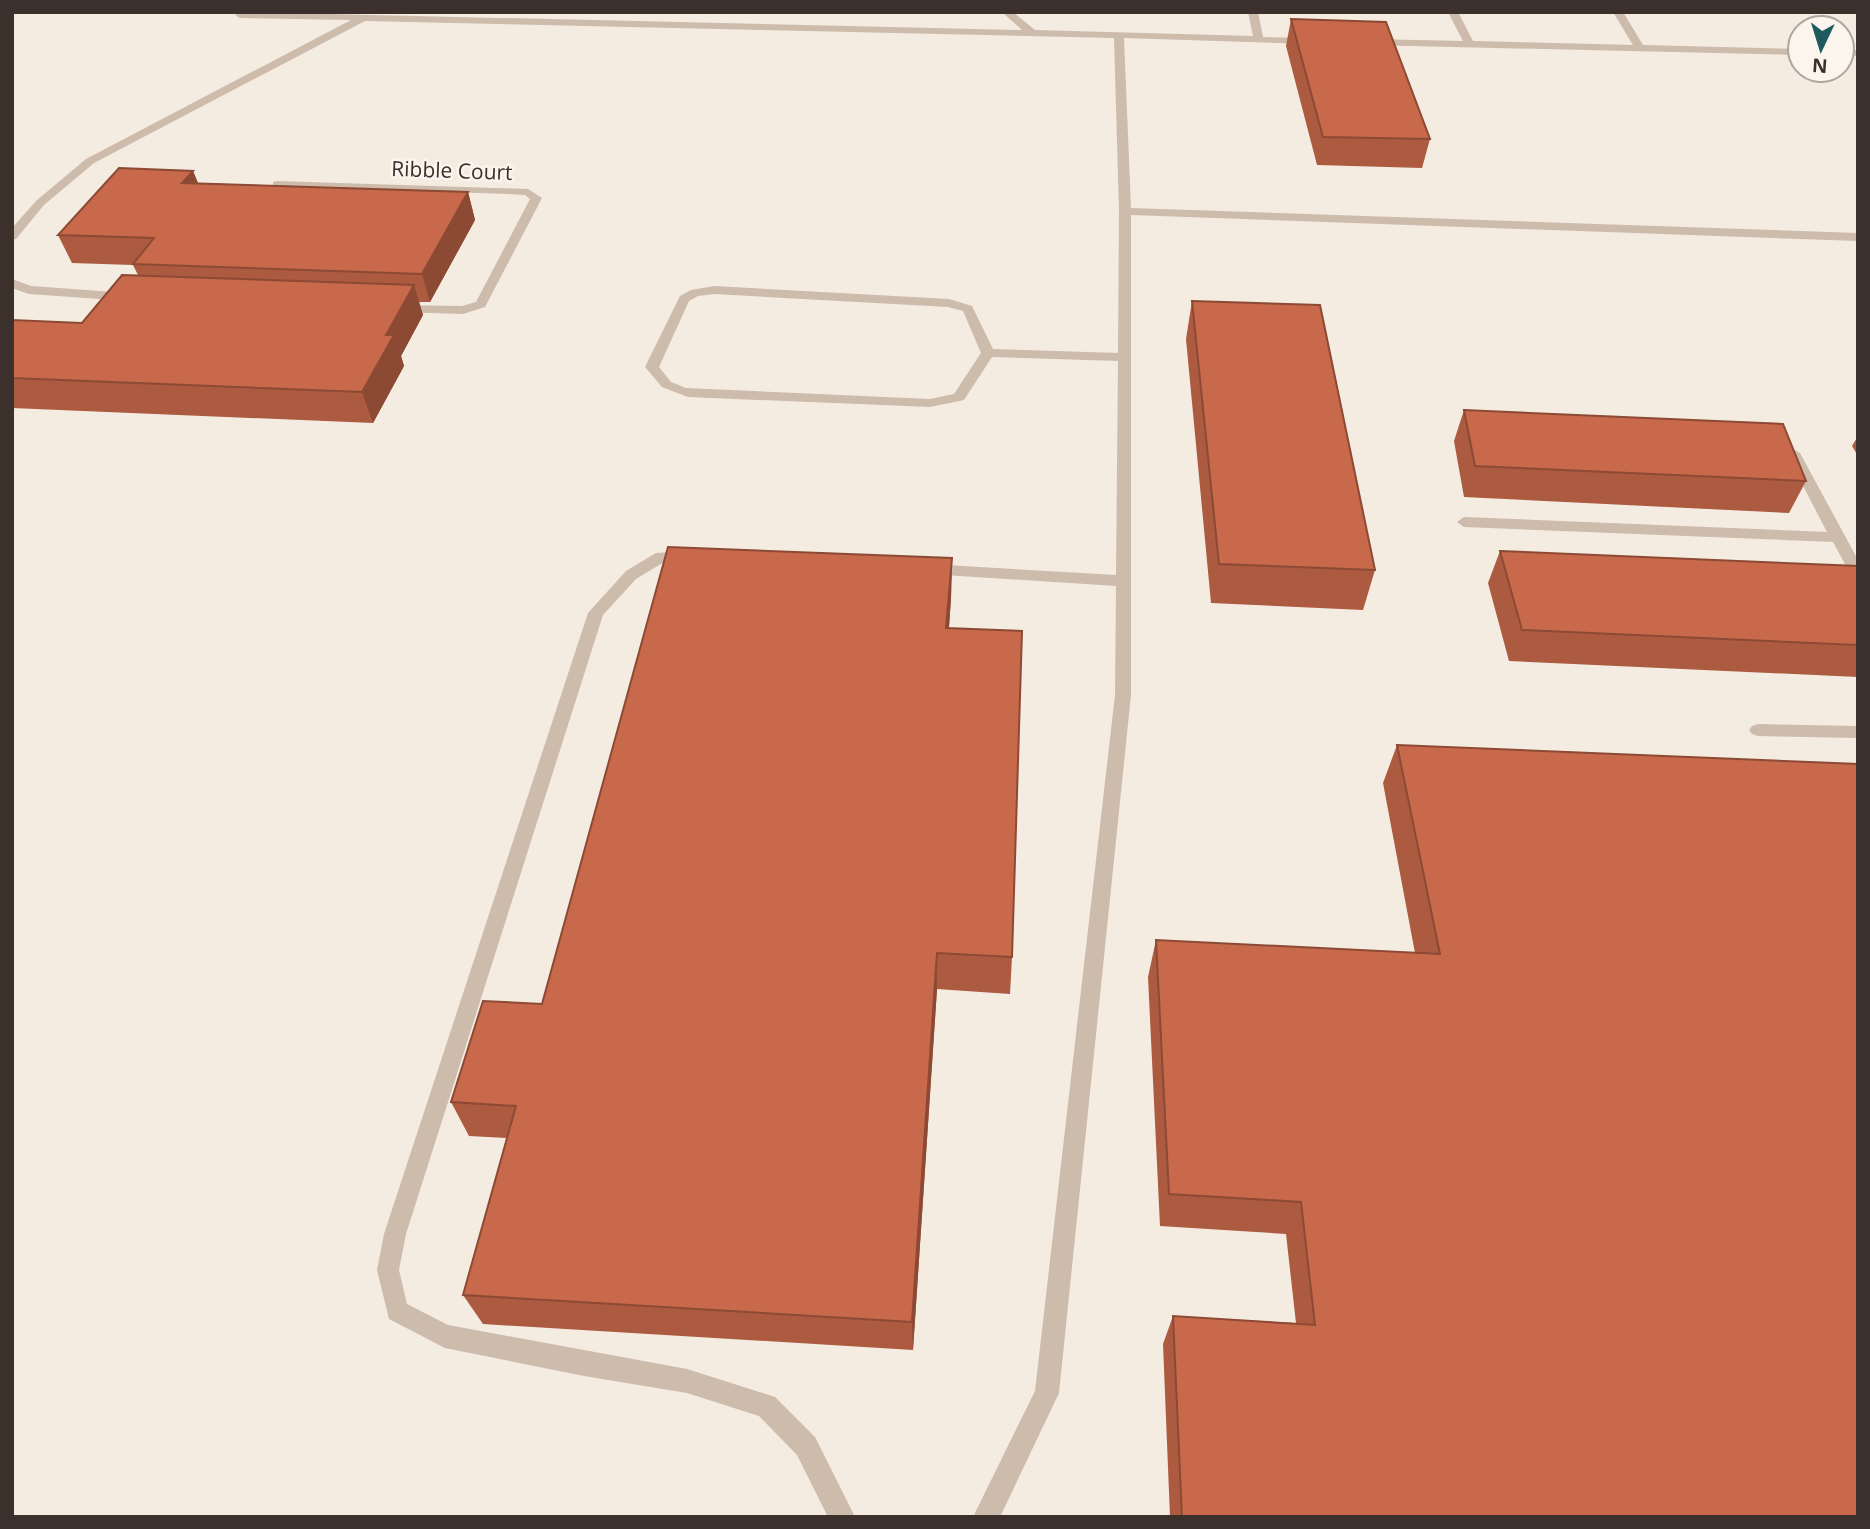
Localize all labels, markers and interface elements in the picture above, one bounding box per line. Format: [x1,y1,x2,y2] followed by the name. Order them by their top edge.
[1786,14,1856,84] north arrow
[1811,52,1828,79] text: N
[391,154,513,186] street label: Ribble Court

